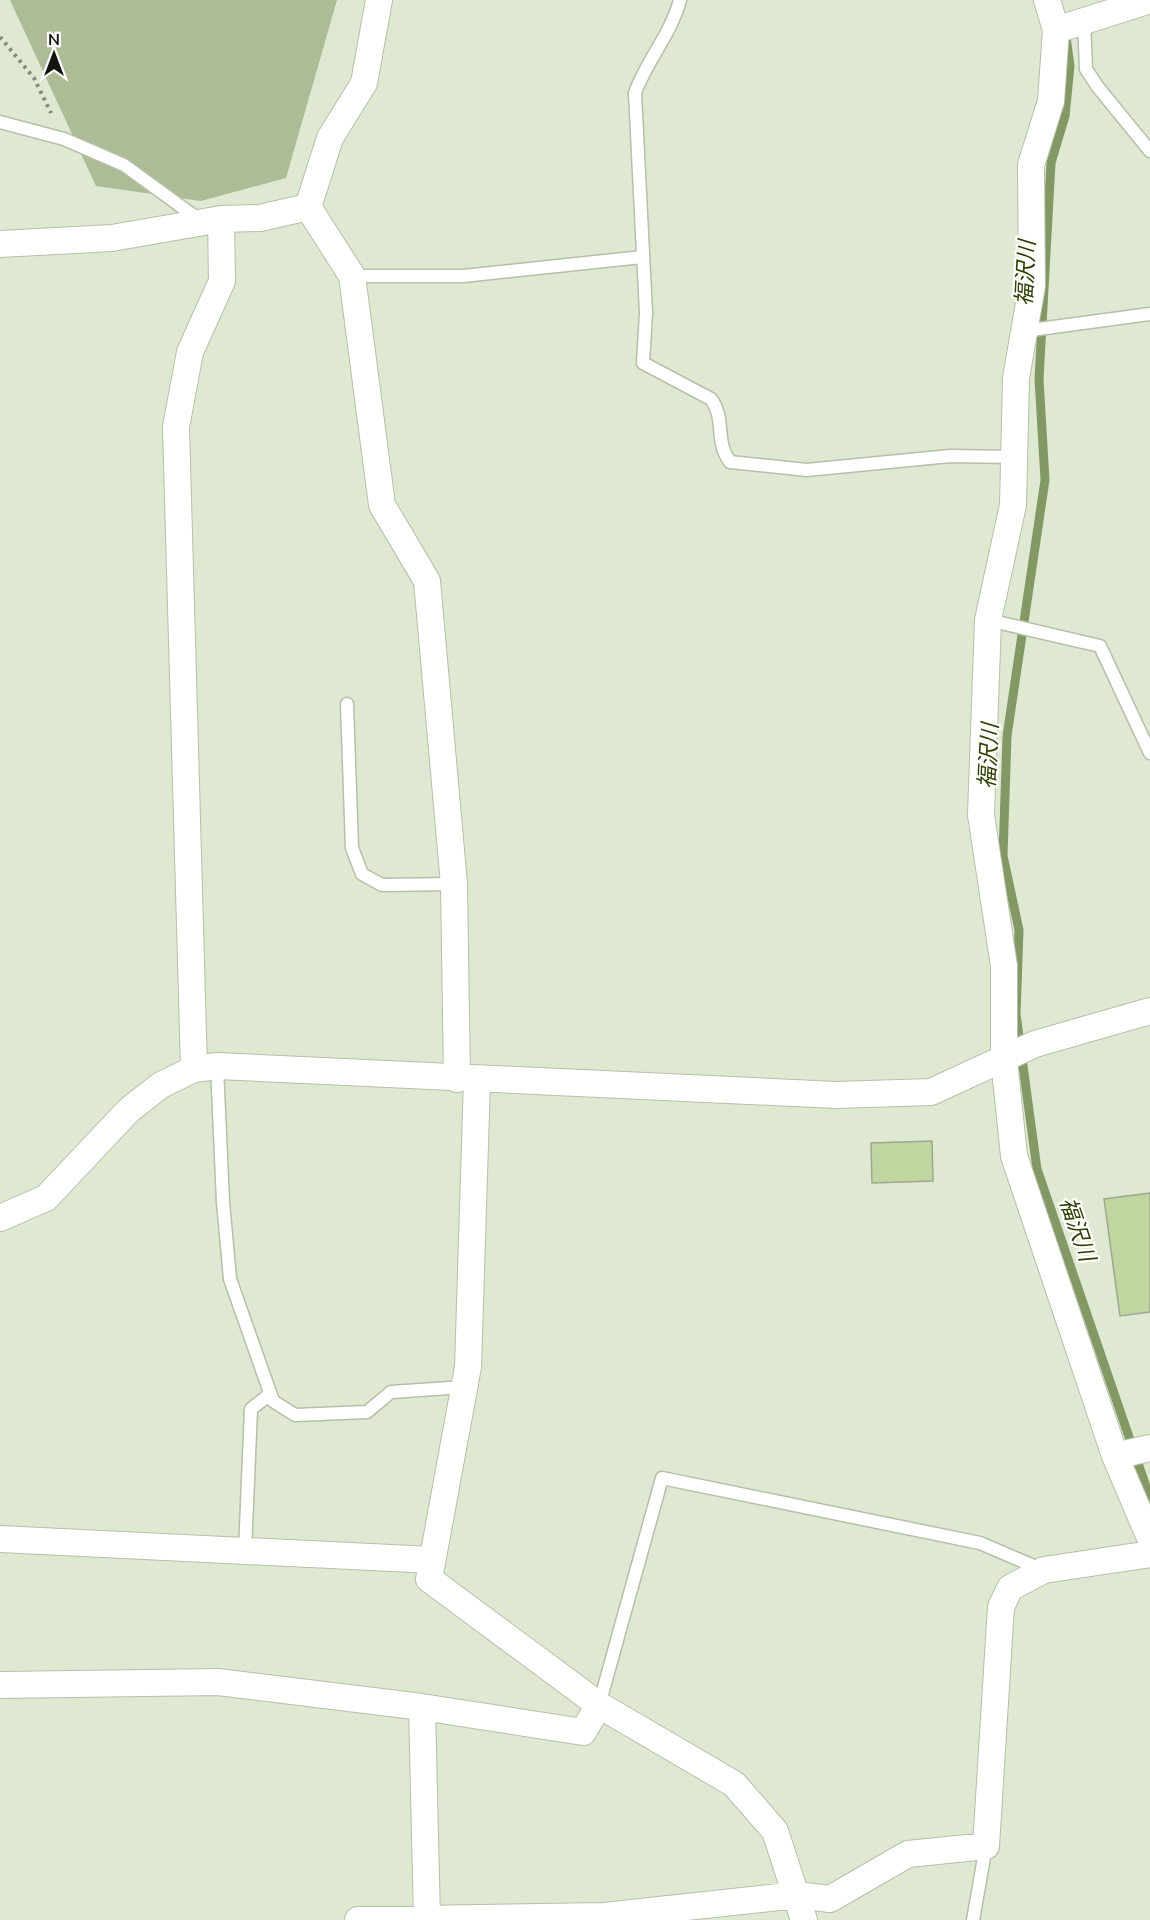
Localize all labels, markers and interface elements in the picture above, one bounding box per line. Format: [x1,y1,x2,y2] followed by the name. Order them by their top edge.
[24,24,84,84] north arrow
[48,29,60,51] text: N
[1009,237,1043,307] water label: 福沢川
[972,720,1006,790] water label: 福沢川
[1052,1193,1103,1267] water label: 福沢川

